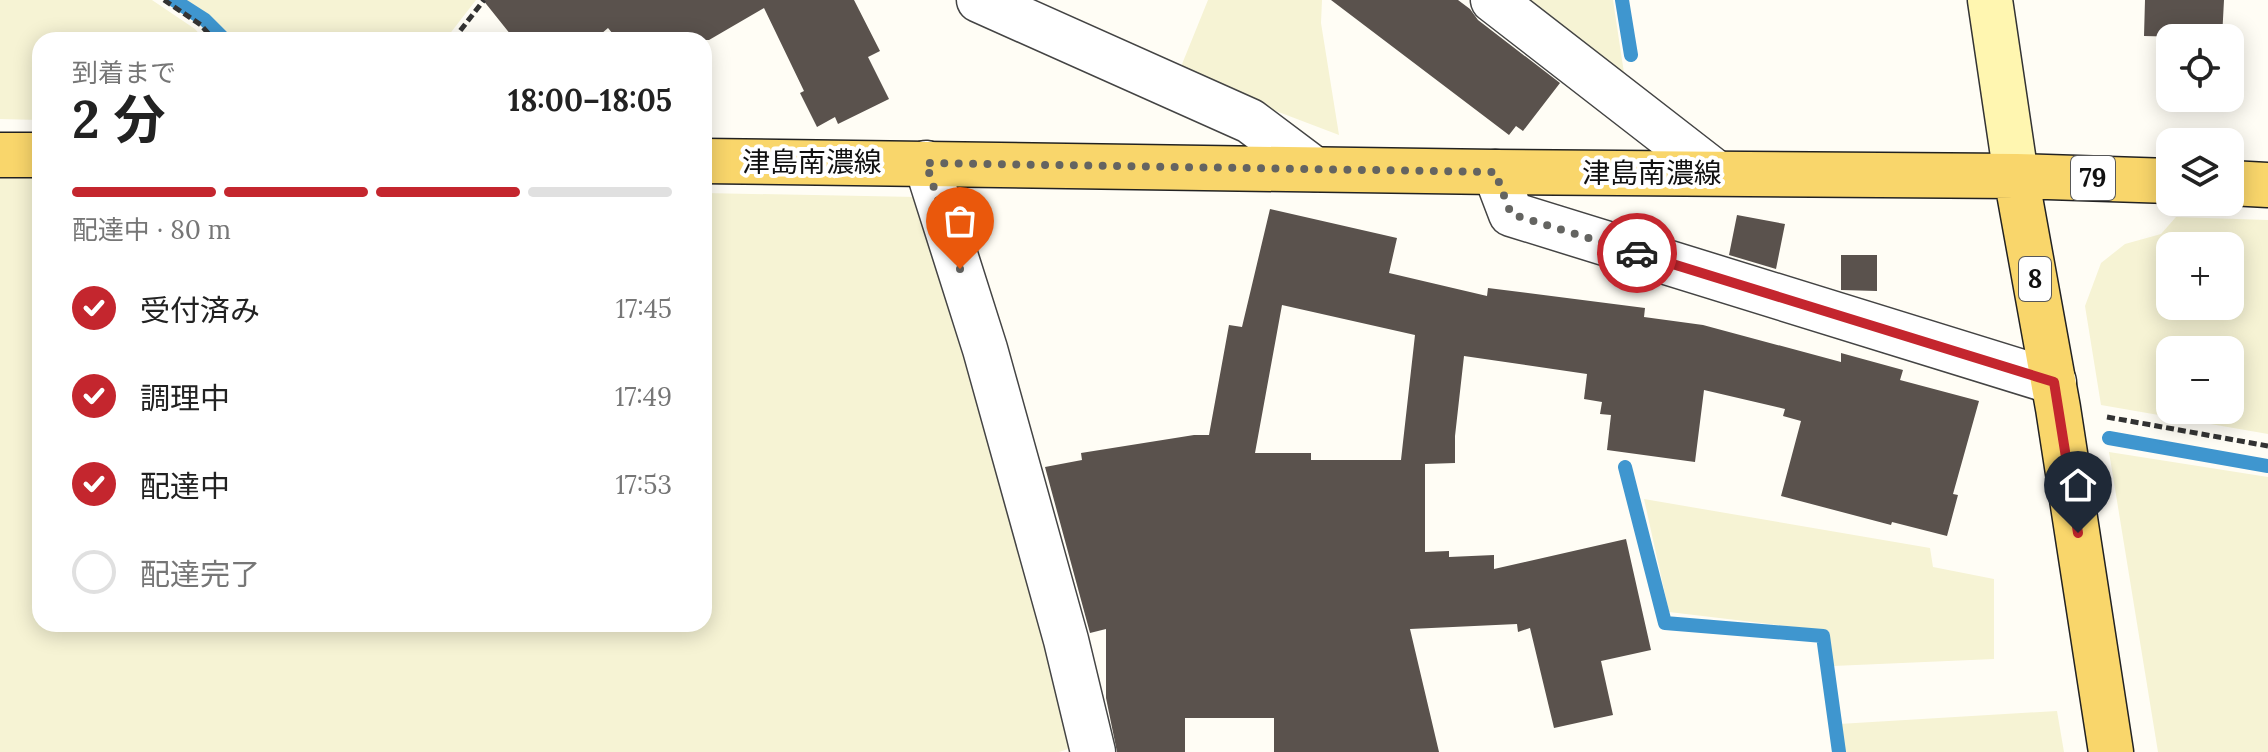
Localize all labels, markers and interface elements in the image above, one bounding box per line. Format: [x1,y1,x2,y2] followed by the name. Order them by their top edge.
[2156,24,2244,424] map controls
[2156,24,2244,112] button: locate
[72,56,176,89] text: 到着まで
[508,81,672,119] text: 18:00–18:05
[72,86,165,152] text: 2 分
[2156,128,2244,216] button: layers
[742,144,882,180] street label: 津島南濃線
[1582,155,1722,191] street label: 津島南濃線
[2071,156,2115,200] road number: 79
[926,187,994,269] pin
[938,199,982,243] icon: bag
[72,213,231,246] text: 配達中 · 80 m
[1597,213,1677,293] courier
[1615,231,1659,275] icon: car
[2156,232,2244,320] button: +
[2019,257,2051,301] road number: 8
[72,286,116,330] icon: check
[140,291,260,329] text: 受付済み
[616,292,672,325] text: 17:45
[2156,336,2244,424] button: −
[72,374,116,418] icon: check
[140,379,230,417] text: 調理中
[615,380,672,413] text: 17:49
[2044,451,2112,533] pin
[72,462,116,506] icon: check
[2056,463,2100,507] icon: home
[140,467,230,505] text: 配達中
[615,468,672,501] text: 17:53
[140,555,260,593] text: 配達完了

